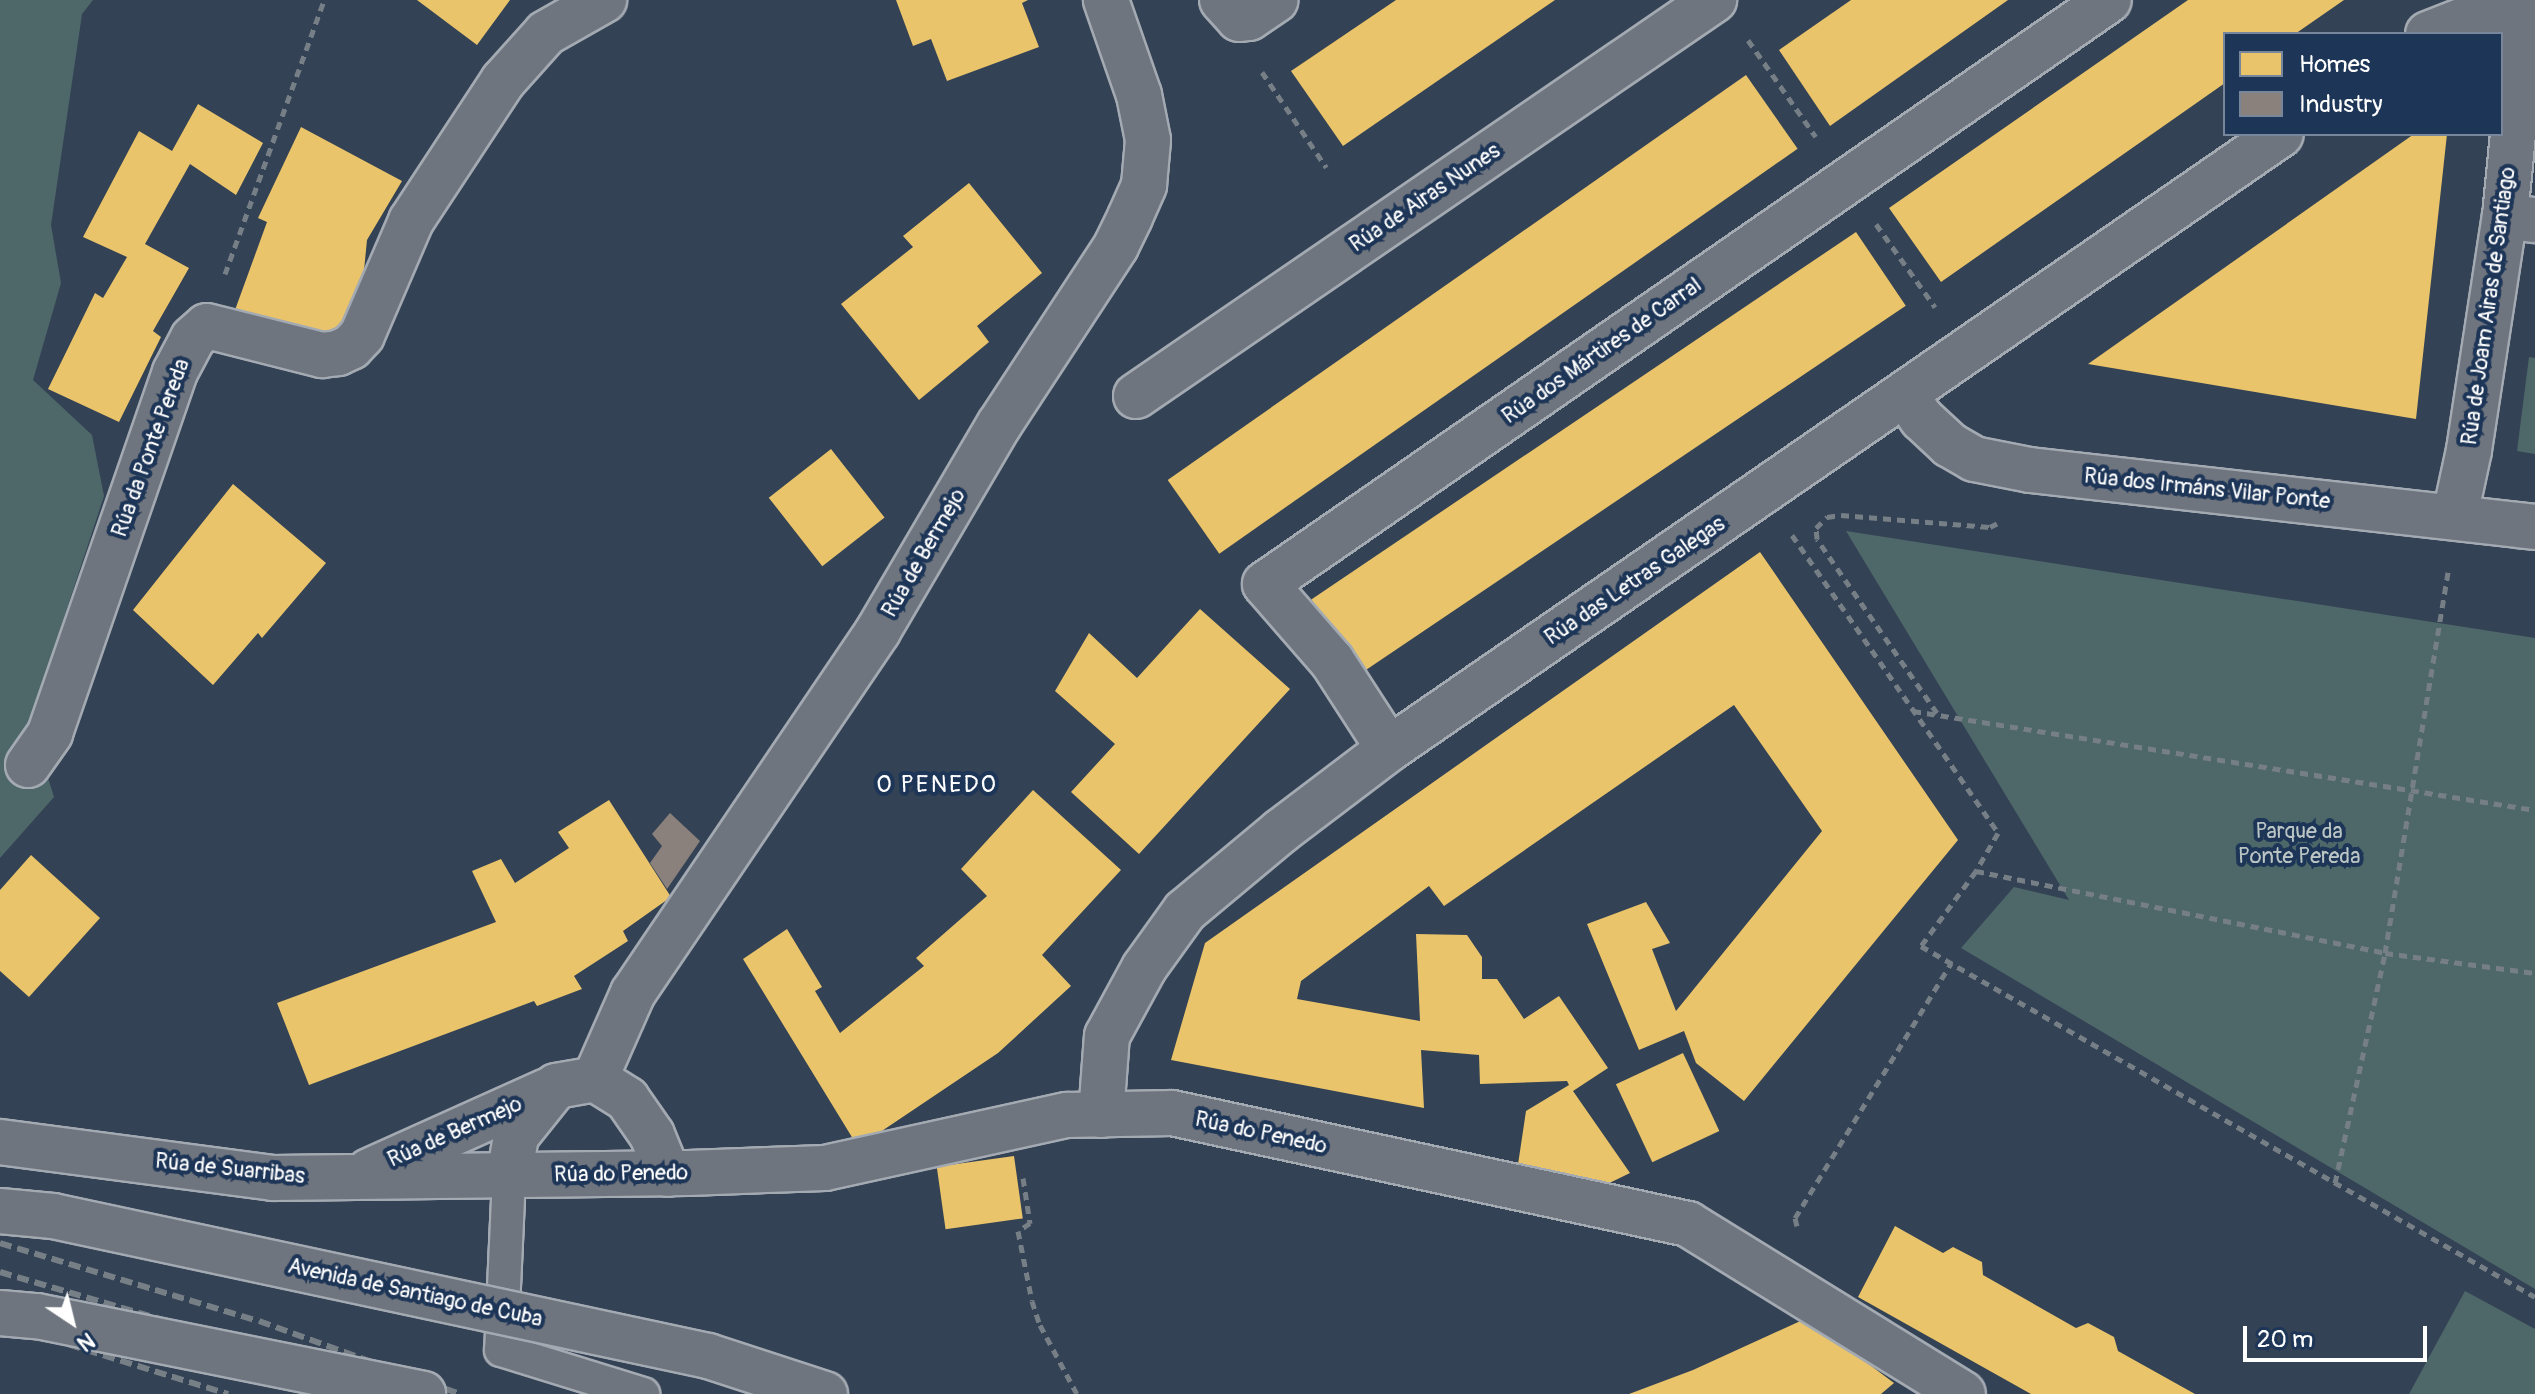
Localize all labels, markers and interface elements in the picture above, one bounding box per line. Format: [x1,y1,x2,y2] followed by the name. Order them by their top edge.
[2223,32,2503,136] legend
[2299,50,2370,79] text: Homes
[2299,90,2382,119] text: Industry
[1345,138,1505,258] street label: Rúa de Airas Nunes
[2456,165,2522,447] street label: Rúa de Joam Airas de Santiago
[1497,272,1707,430] street label: Rúa dos Mártires de Carral
[107,355,195,541] street label: Rúa da Ponte Pereda
[2083,463,2331,515] street label: Rúa dos Irmáns Vilar Ponte
[877,484,971,622] street label: Rúa de Bermejo
[1540,511,1730,651] street label: Rúa das Letras Galegas
[876,771,998,799] district label: O PENEDO
[2238,818,2360,870] park label: Parque da Ponte Pereda
[384,1091,526,1173] street label: Rúa de Bermejo
[1193,1106,1329,1160] street label: Rúa do Penedo
[154,1148,306,1190] street label: Rúa de Suarribas
[554,1160,688,1188] street label: Rúa do Penedo
[285,1253,545,1333] street label: Avenida de Santiago de Cuba
[32,1282,112,1362] north arrow
[2247,1310,2431,1360] scale bar
[2257,1325,2313,1354] text: 20 m
[72,1326,100,1357] text: N

